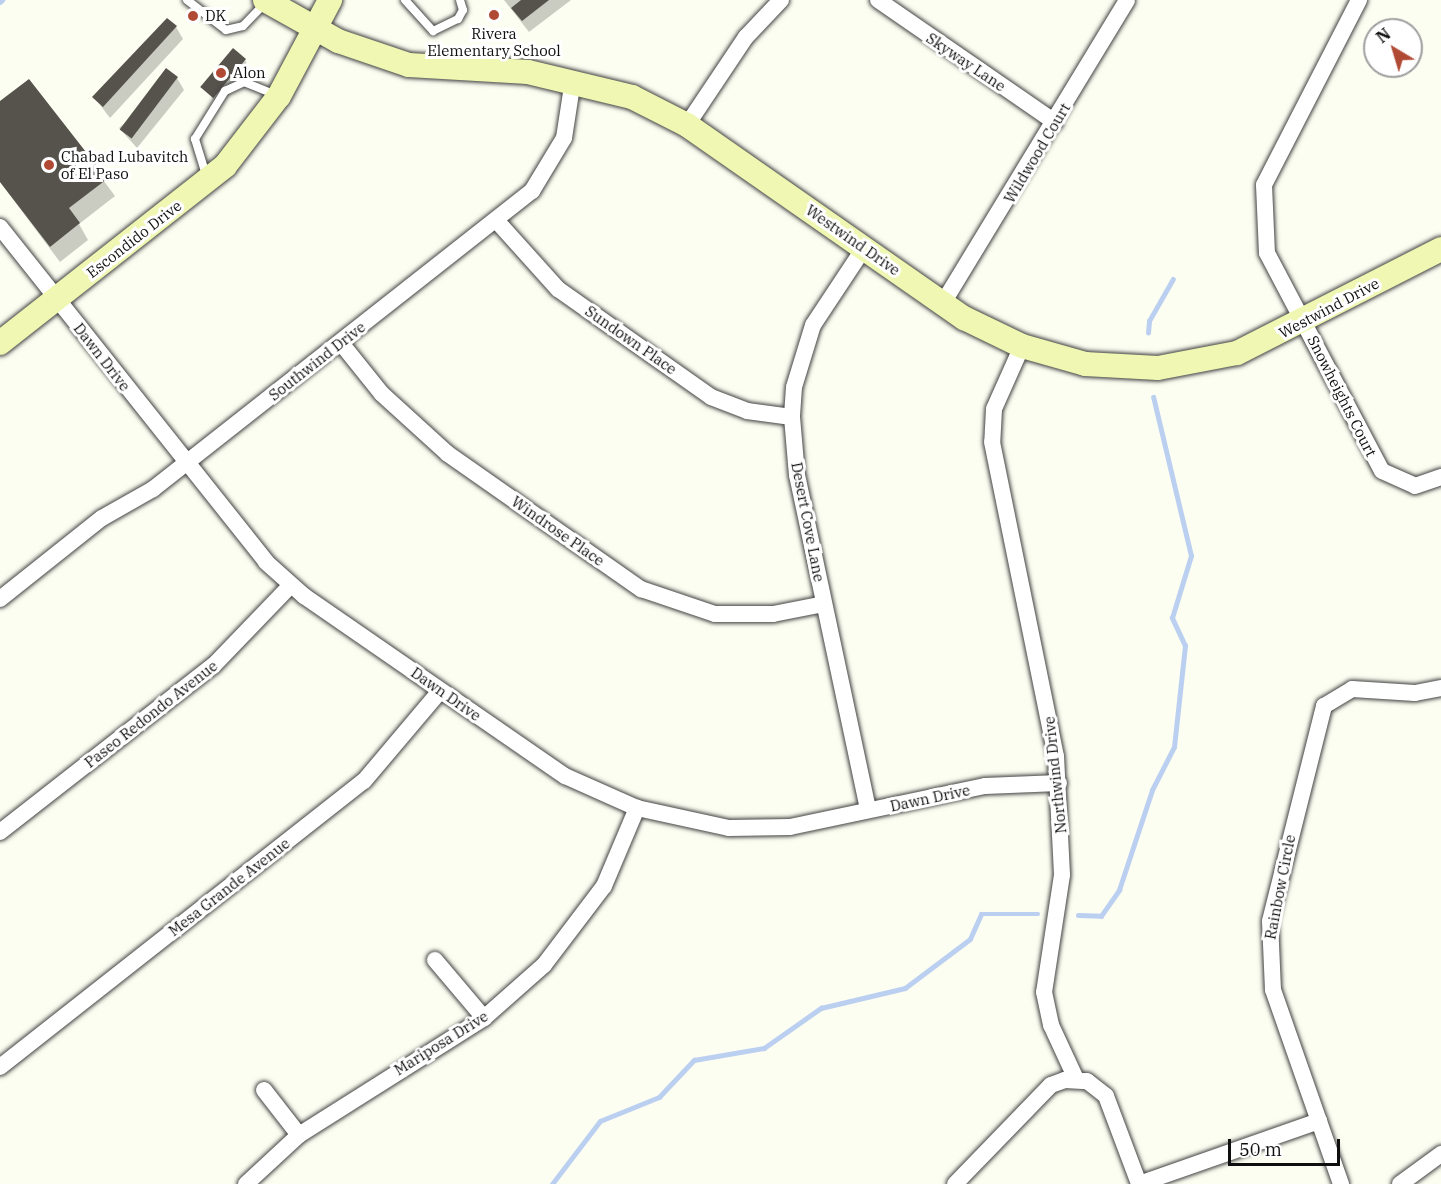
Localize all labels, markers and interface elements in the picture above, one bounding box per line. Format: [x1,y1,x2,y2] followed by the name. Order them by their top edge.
[205,7,226,25] place label: DK
[487,8,501,22] marker: Rivera Elementary School
[186,9,200,23] marker: DK
[1363,18,1423,78] north arrow
[427,24,561,59] place label: Rivera Elementary School
[1372,24,1394,47] text: N
[923,29,1009,95] street label: Skyway Lane
[233,64,266,82] place label: Alon
[214,66,228,80] marker: Alon
[1000,100,1074,206] street label: Wildwood Court
[61,147,188,182] place label: Chabad Lubavitch of El Paso
[42,158,56,172] marker: Chabad Lubavitch of El Paso
[83,196,185,282] street label: Escondido Drive
[802,201,904,279] street label: Westwind Drive
[1276,274,1382,342] street label: Westwind Drive
[582,302,680,378] street label: Sundown Place
[265,318,369,404] street label: Southwind Drive
[70,319,134,395] street label: Dawn Drive
[1304,332,1380,460] street label: Snowheights Court
[788,461,828,583] street label: Desert Cove Lane
[508,492,608,570] street label: Windrose Place
[81,657,221,771] street label: Paseo Redondo Avenue
[408,663,484,725] street label: Dawn Drive
[1040,715,1070,835] street label: Northwind Drive
[888,781,972,815] street label: Dawn Drive
[1261,833,1299,941] street label: Rainbow Circle
[165,834,293,940] street label: Mesa Grande Avenue
[391,1007,491,1079] street label: Mariposa Drive
[1231,1127,1344,1165] scale bar
[1239,1138,1282,1161] text: 50 m

